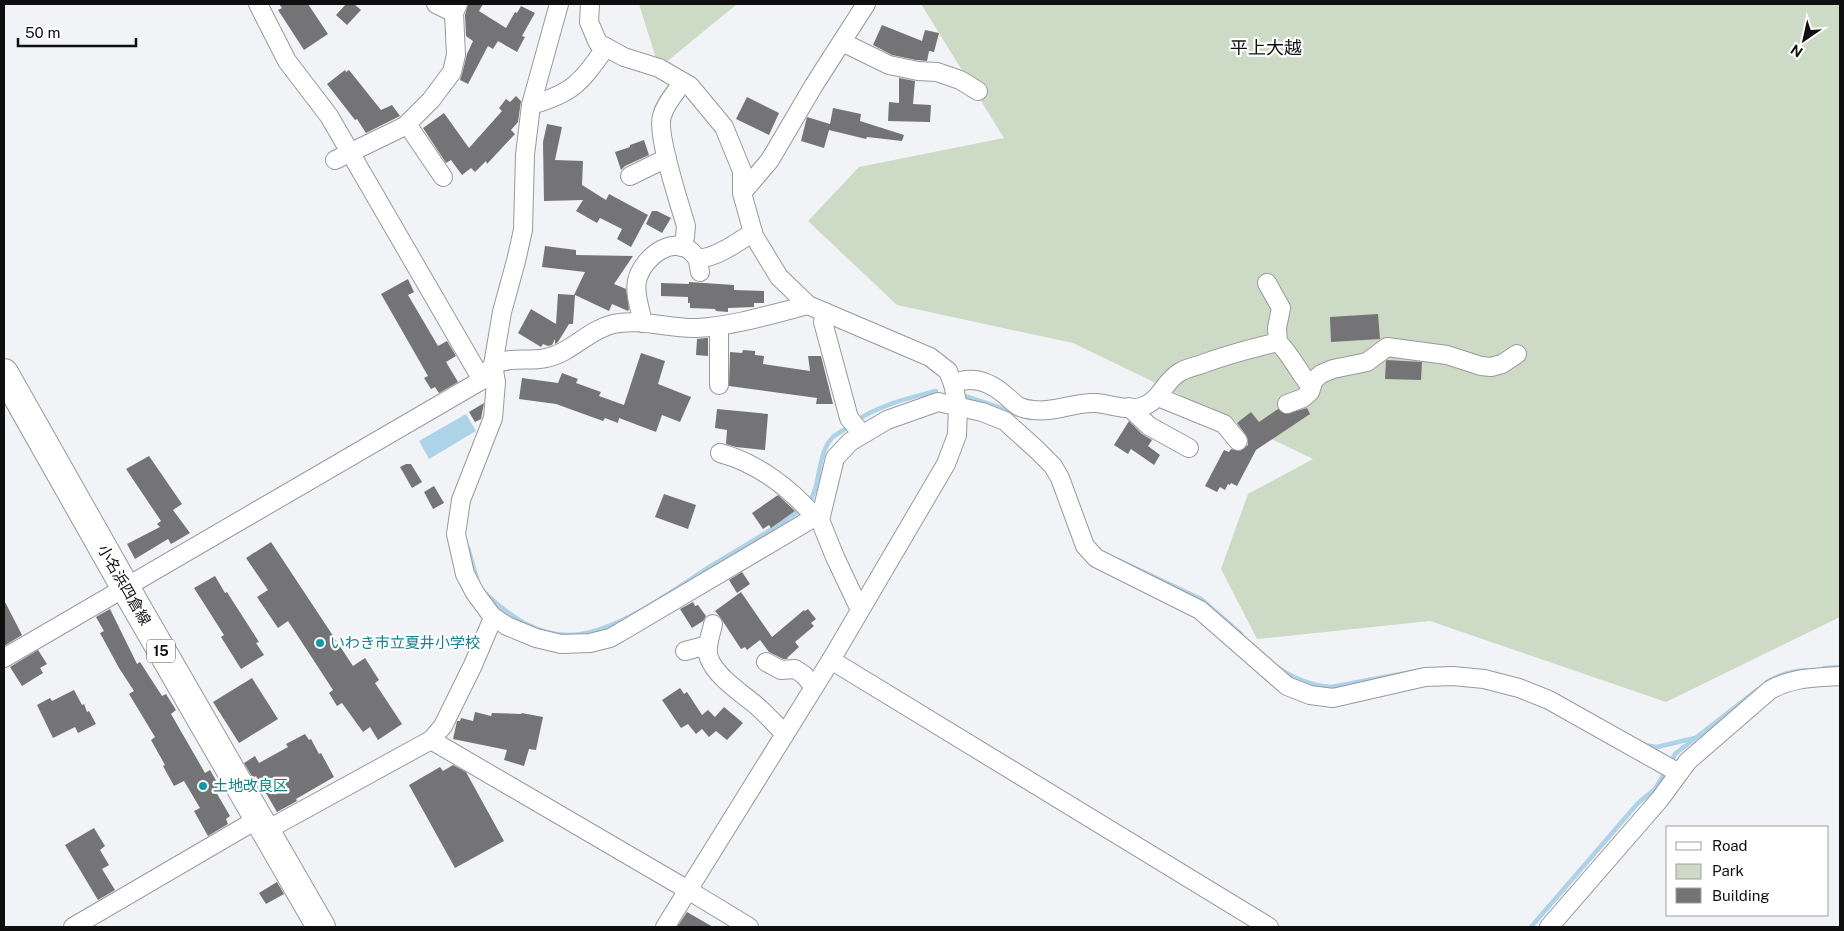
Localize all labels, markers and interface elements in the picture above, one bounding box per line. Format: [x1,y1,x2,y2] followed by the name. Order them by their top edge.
[18,15,135,47] scale bar
[1779,15,1829,65] north arrow
[25,24,60,41] text: 50 m
[1230,37,1302,58] district label: 平上大越
[1788,41,1806,60] text: N
[95,542,154,628] street label: 小名浜四倉線
[330,634,480,651] place label: いわき市立夏井小学校
[314,637,326,649] marker: いわき市立夏井小学校
[147,640,175,662] road number: 15
[213,777,288,794] place label: 土地改良区
[197,780,209,792] marker: 土地改良区
[1666,826,1829,916] legend
[1712,837,1748,854] text: Road
[1712,862,1744,879] text: Park
[1712,887,1770,904] text: Building

